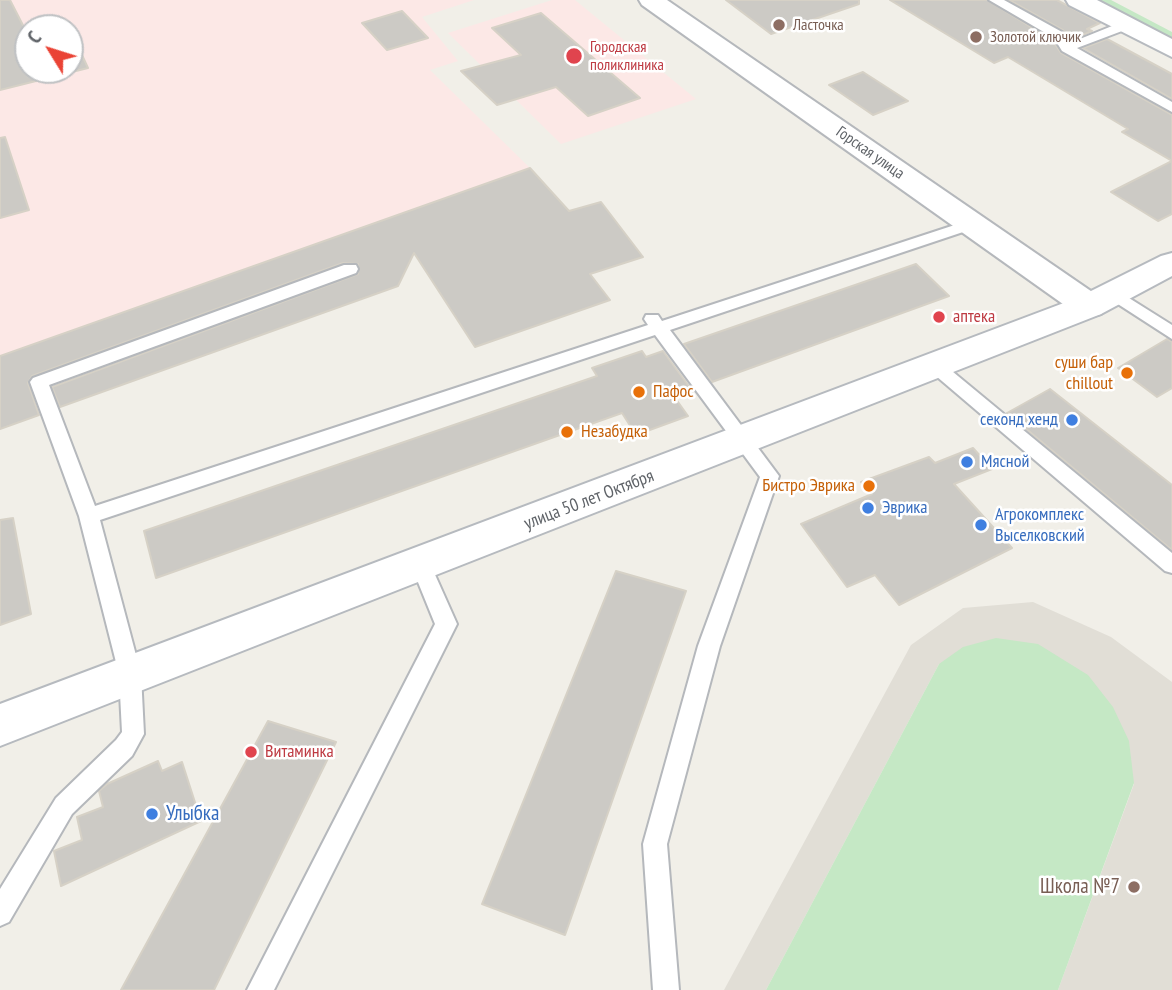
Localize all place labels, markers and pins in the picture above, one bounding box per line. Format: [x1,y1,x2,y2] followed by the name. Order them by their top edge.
[793,15,844,35] place label: Ласточка
[771,17,787,33] marker: Ласточка
[990,27,1081,47] place label: Золотой ключик
[968,29,984,45] marker: Золотой ключик
[590,37,664,75] place label: Городская поликлиника
[564,46,584,66] marker: Городская поликлиника
[953,306,995,328] place label: аптека
[931,309,947,325] marker: аптека
[1055,352,1113,394] place label: суши бар chillout
[1119,365,1135,381] marker: суши бар chillout
[653,381,694,403] place label: Пафос
[631,384,647,400] marker: Пафос
[980,409,1058,431] place label: секонд хенд
[1064,412,1080,428] marker: секонд хенд
[581,421,648,443] place label: Незабудка
[559,424,575,440] marker: Незабудка
[981,451,1029,473] place label: Мясной
[959,454,975,470] marker: Мясной
[762,475,855,497] place label: Бистро Эврика
[861,478,877,494] marker: Бистро Эврика
[882,497,928,519] place label: Эврика
[860,500,876,516] marker: Эврика
[995,504,1085,546] place label: Агрокомплекс Выселковский
[973,517,989,533] marker: Агрокомплекс Выселковский
[265,741,334,763] place label: Витаминка
[243,744,259,760] marker: Витаминка
[166,801,219,827] place label: Улыбка
[144,806,160,822] marker: Улыбка
[1040,874,1120,900] place label: Школа №7
[1126,879,1142,895] marker: Школа №7

